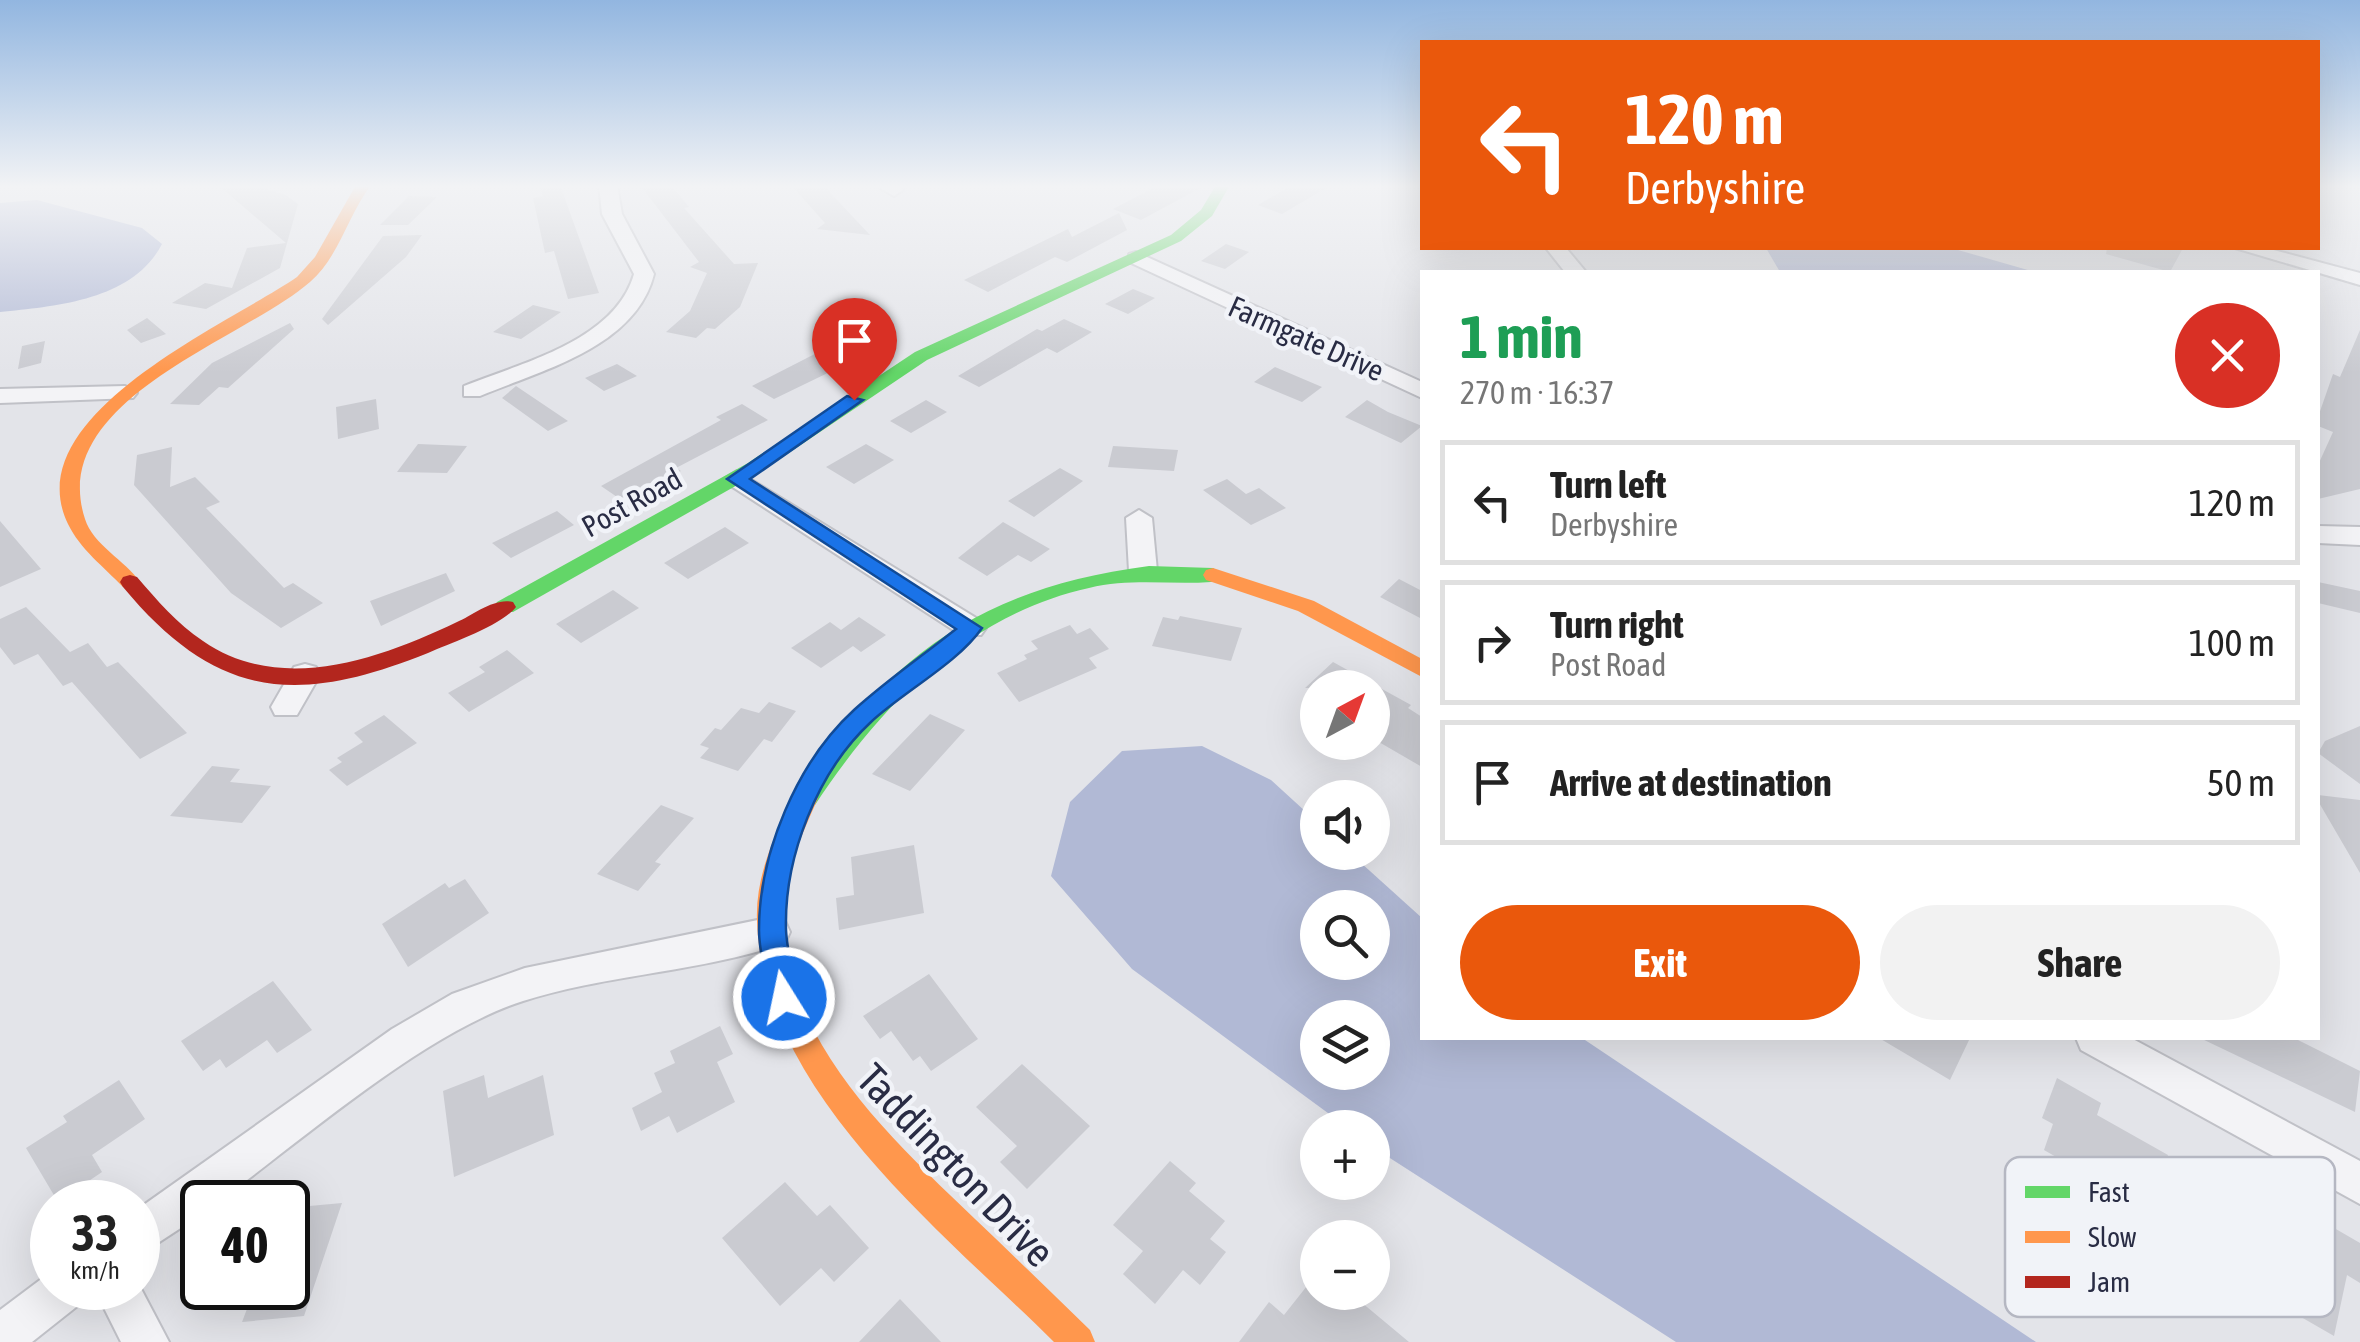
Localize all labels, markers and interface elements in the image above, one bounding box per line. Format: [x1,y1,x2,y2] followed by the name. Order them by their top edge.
[1625,79,1784,159] text: 120 m
[1460,80,1590,210] icon: left
[1625,162,1805,214] text: Derbyshire
[1223,289,1389,387] street label: Farmgate Drive
[812,298,897,401] pin
[1460,302,1583,371] text: 1 min
[2175,303,2280,408] button: close
[827,313,882,368] icon: arrive
[1460,374,1614,411] text: 270 m · 16:37
[576,461,687,543] street label: Post Road
[1550,463,1666,506] text: Turn left
[1465,475,1520,530] icon: left
[2189,481,2275,524] text: 120 m
[1550,506,1678,543] text: Derbyshire
[1550,603,1684,646] text: Turn right
[1465,615,1520,670] icon: right
[2189,621,2275,664] text: 100 m
[1550,646,1666,683] text: Post Road
[1300,670,1390,760] north arrow
[1300,670,1390,1310] map controls
[1465,755,1520,810] icon: arrive
[1550,761,1832,804] text: Arrive at destination
[2207,761,2275,804] text: 50 m
[1300,780,1390,870] button: sound
[1300,890,1390,980] button: search
[1460,905,1860,1020] button: Exit
[1880,905,2280,1020] button: Share
[732,946,836,1050] position arrow
[1300,1000,1390,1090] button: layers
[848,1054,1064,1276] street label: Taddington Drive
[1300,1110,1390,1200] button: +
[2005,1157,2335,1317] legend
[2088,1176,2130,1208] text: Fast
[180,1180,310,1310] speed limit sign: 40
[71,1204,118,1262] text: 33
[1300,1220,1390,1310] button: −
[2088,1221,2137,1253] text: Slow
[70,1256,120,1284] text: km/h
[2088,1266,2130,1298] text: Jam

